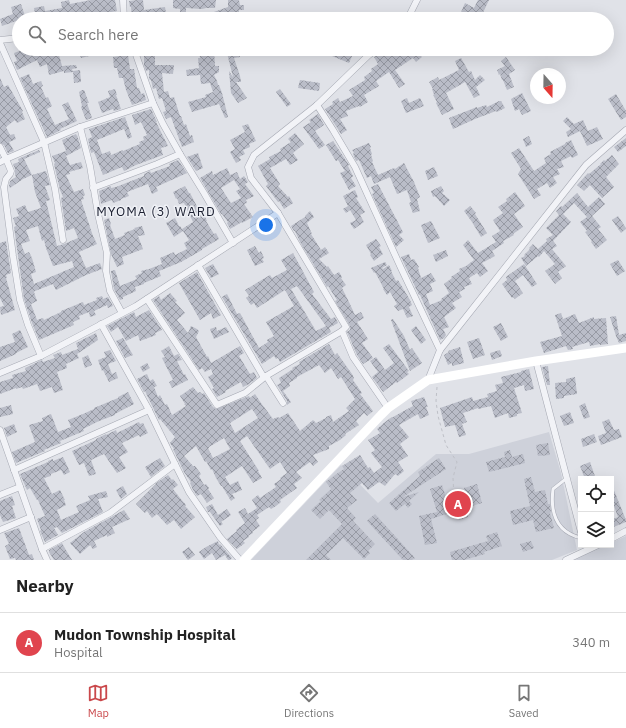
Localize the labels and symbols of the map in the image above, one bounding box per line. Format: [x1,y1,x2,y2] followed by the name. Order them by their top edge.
[530,68,566,104] north arrow
[96,203,216,220] district label: MYOMA (3) WARD
[256,215,276,235] your location
[445,489,471,519] pin: A

